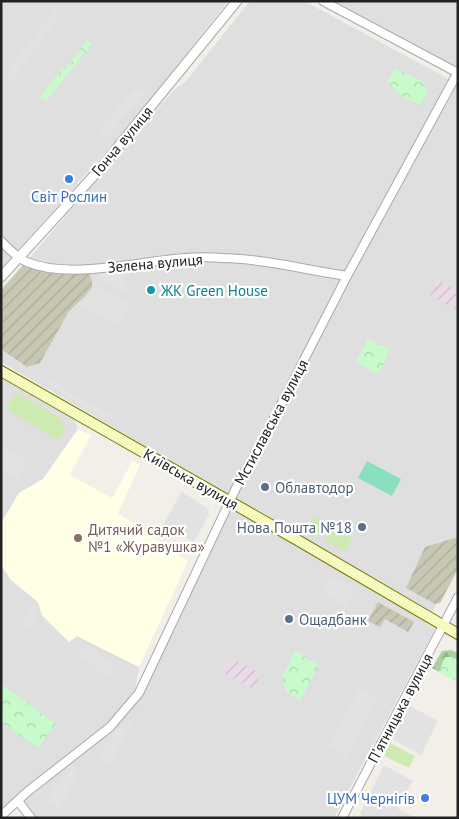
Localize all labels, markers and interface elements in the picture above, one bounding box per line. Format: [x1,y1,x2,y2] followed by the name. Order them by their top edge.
[87,102,157,180] street label: Гонча вулиця
[63,173,75,185] marker: Свiт Рослин
[31,187,107,206] place label: Свiт Рослин
[107,249,203,277] street label: Зелена вулиця
[160,281,268,300] place label: ЖК Green House
[145,284,157,296] marker: ЖК Green House
[230,356,312,488] street label: Мстиславська вулиця
[140,444,242,514] street label: Київська вулиця
[275,478,354,497] place label: Облавтодор
[259,481,271,493] marker: Облавтодор
[237,518,352,537] place label: Нова Пошта №18
[88,520,205,556] place label: Дитячий садок №1 «Журавушка»
[356,521,368,533] marker: Нова Пошта №18
[72,532,84,544] marker: Дитячий садок №1 «Журавушка»
[299,610,368,629] place label: Ощадбанк
[283,613,295,625] marker: Ощадбанк
[363,650,437,766] street label: Пʼятницька вулиця
[327,789,415,808] place label: ЦУМ Чернігів
[419,792,431,804] marker: ЦУМ Чернігів

